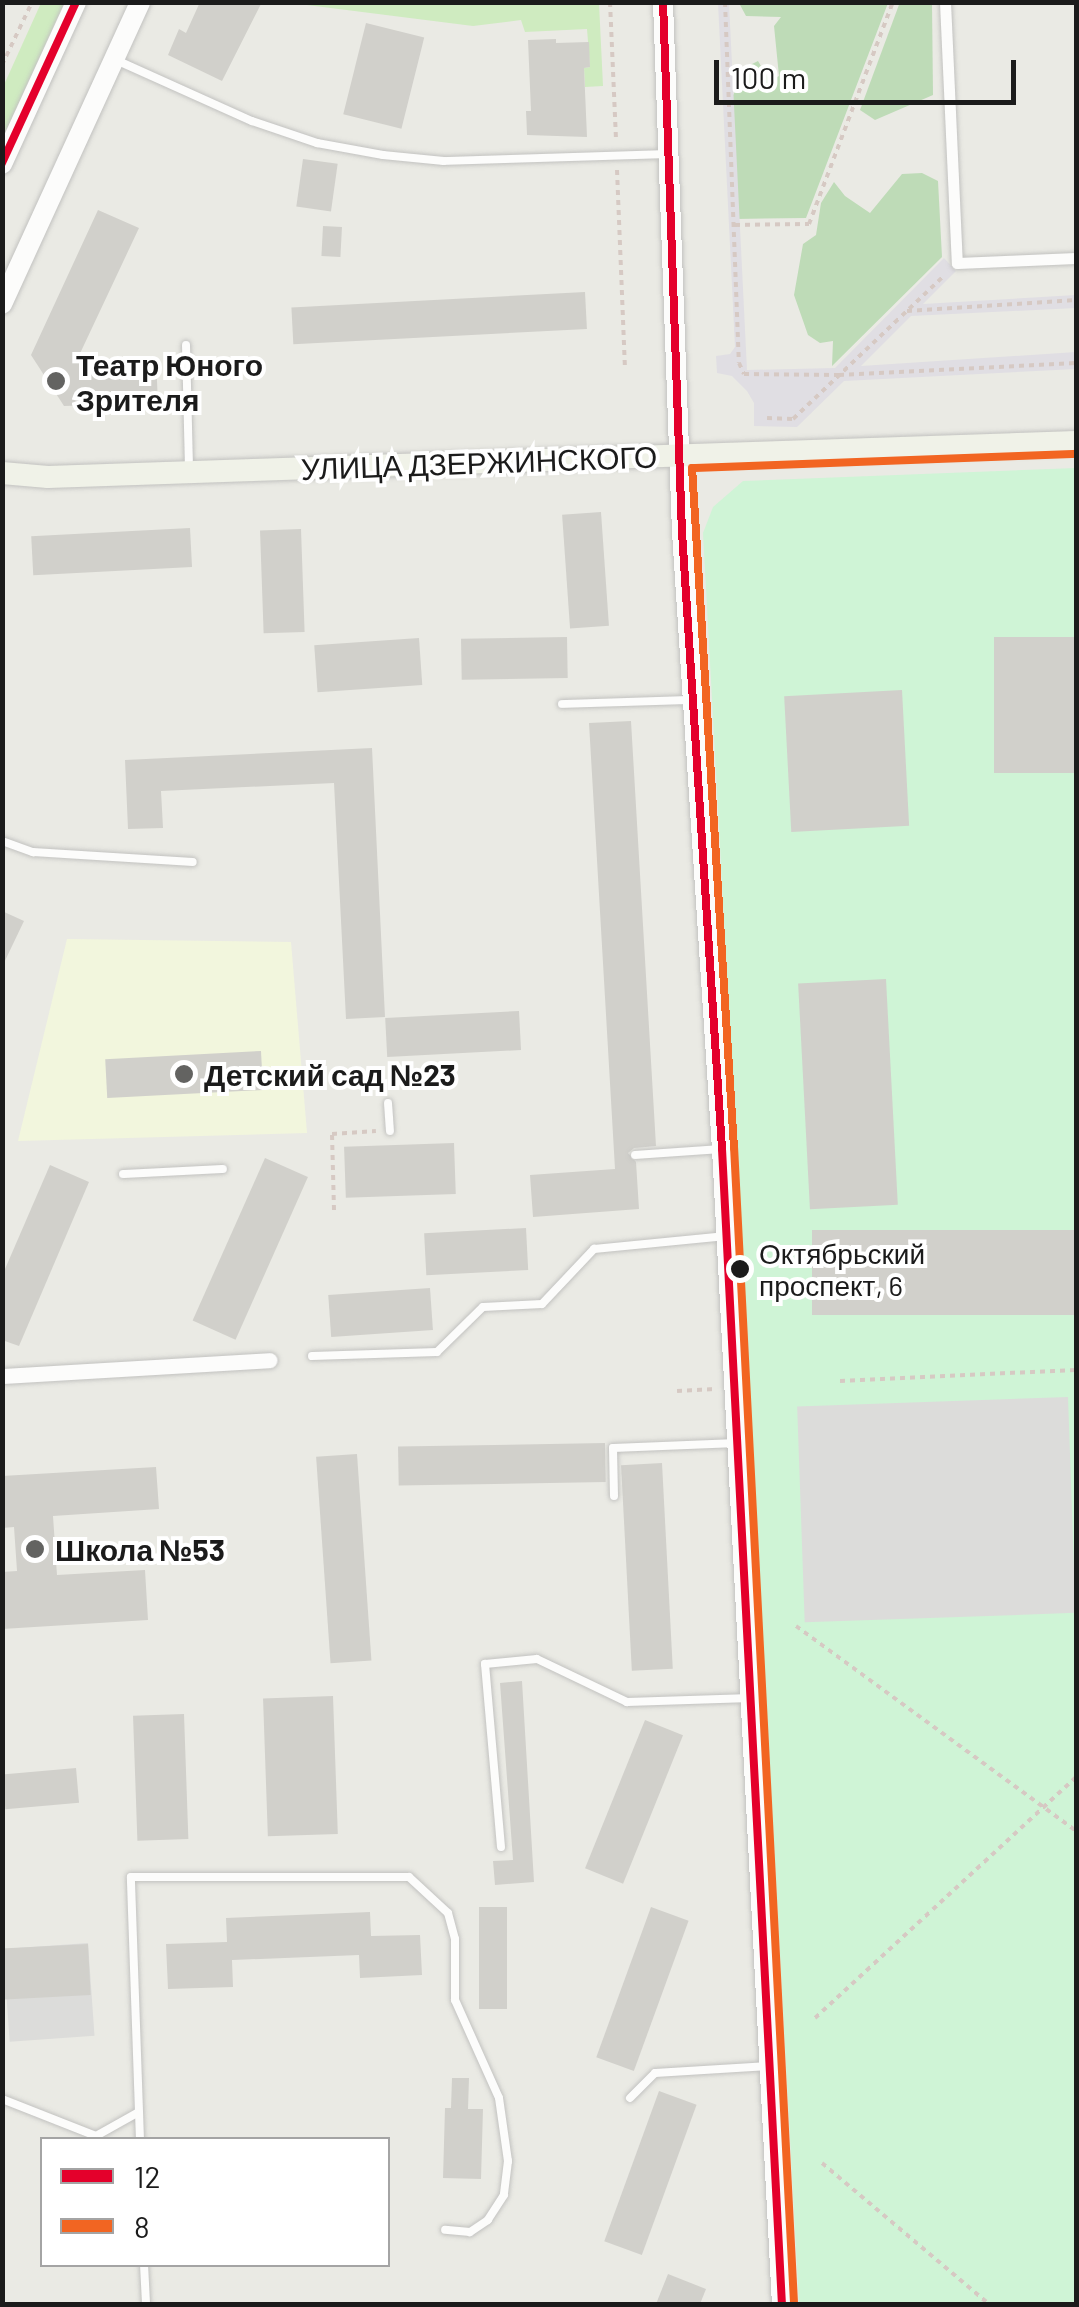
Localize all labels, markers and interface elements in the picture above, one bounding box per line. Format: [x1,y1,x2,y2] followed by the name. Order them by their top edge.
[719,40,1022,102] scale bar
[731,59,806,95] text: 100 m
[76,346,263,416] place label: Театр Юного Зрителя
[45,370,67,392] marker: Театр Юного Зрителя
[300,438,658,486] street label: УЛИЦА ДЗЕРЖИНСКОГО
[204,1056,456,1092] place label: Детский сад №23
[173,1063,195,1085] marker: Детский сад №23
[759,1236,925,1302] place label: Октябрьский проспект, 6
[730,1259,750,1279] marker: Октябрьский проспект, 6
[55,1531,225,1567] place label: Школа №53
[24,1538,46,1560] marker: Школа №53
[40,2137,390,2267] legend
[134,2158,161,2194] text: 12
[134,2208,150,2244] text: 8

